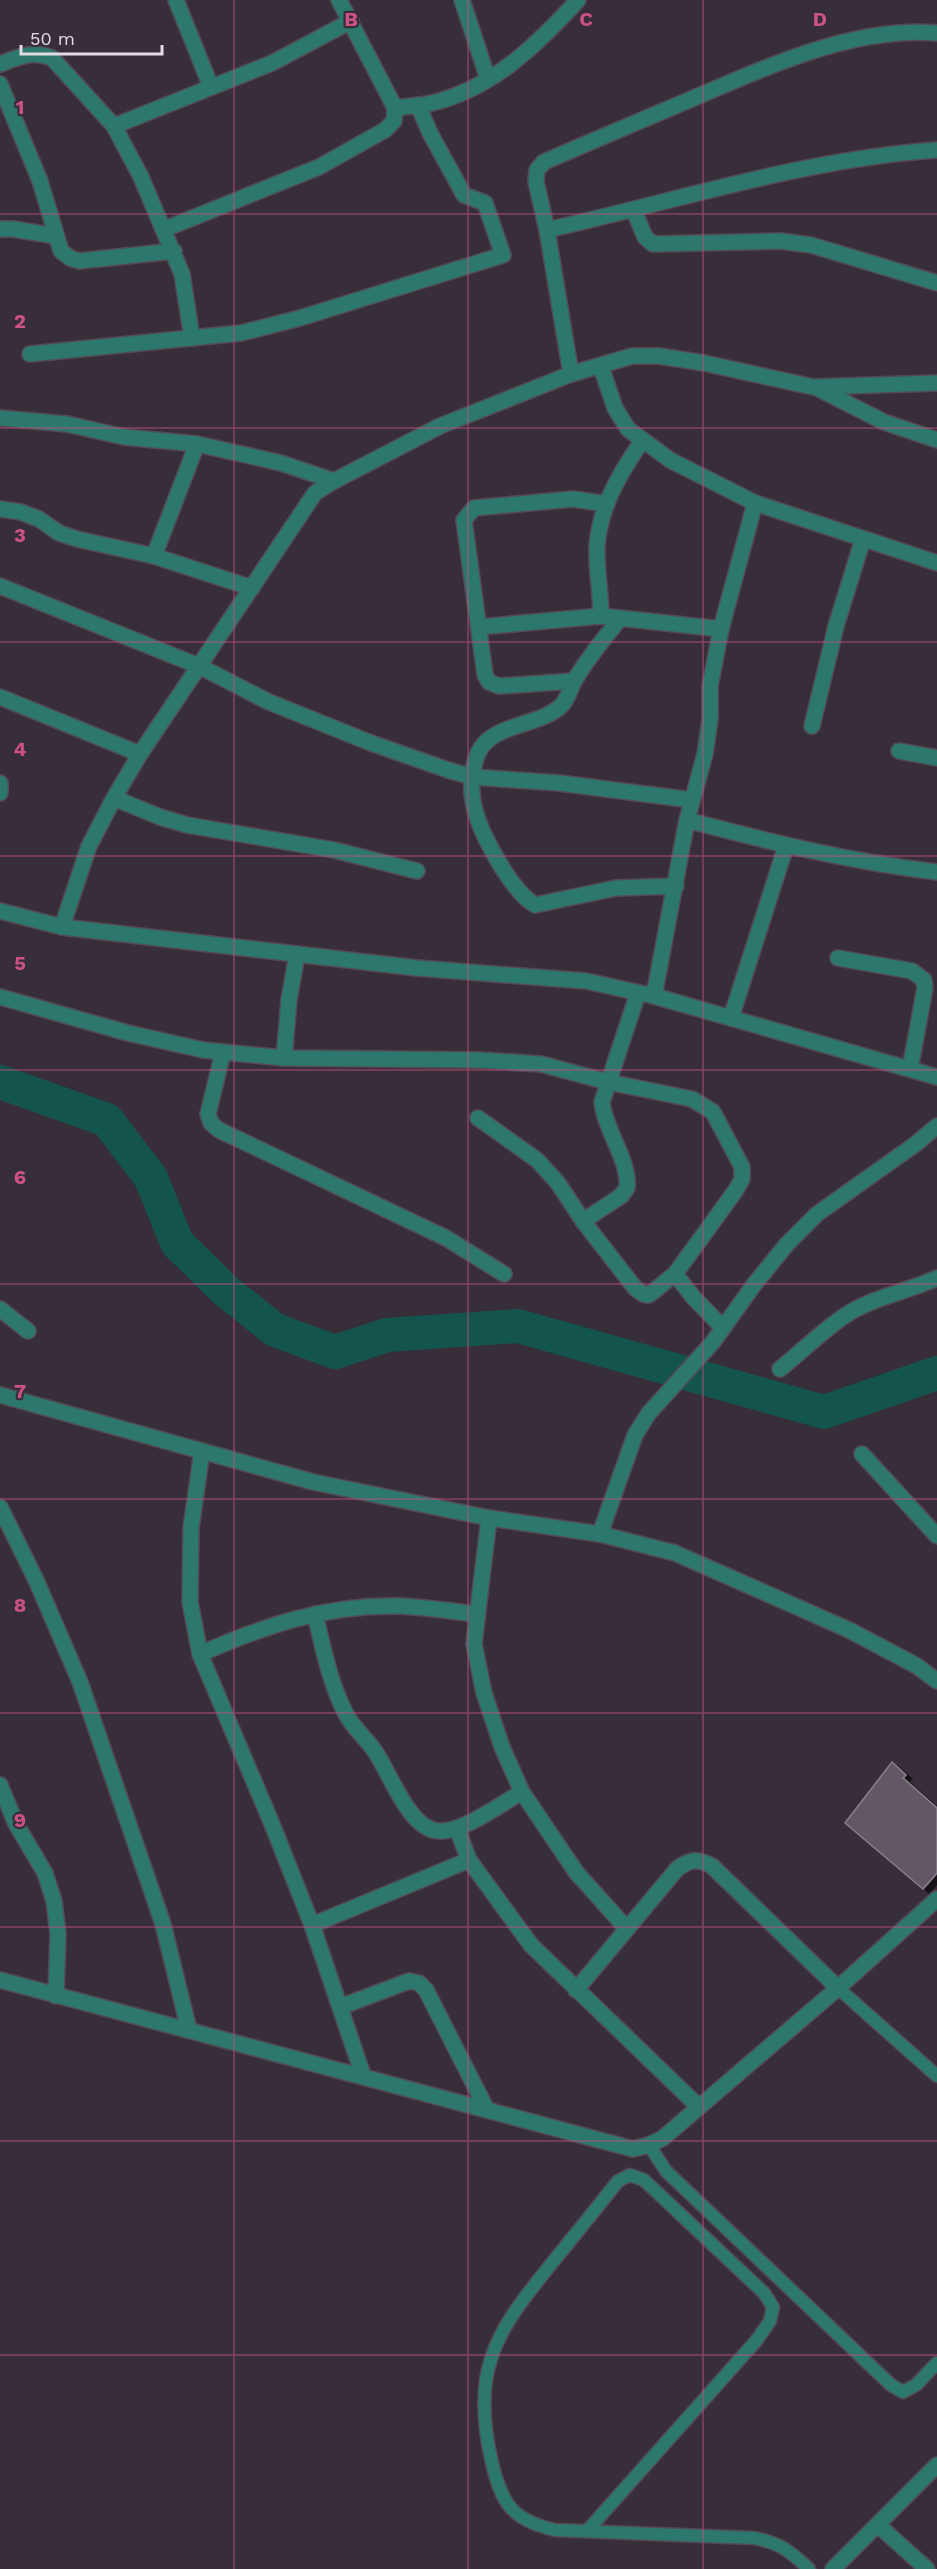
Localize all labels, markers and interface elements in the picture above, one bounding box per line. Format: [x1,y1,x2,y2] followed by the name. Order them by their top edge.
[344,7,358,31] text: B
[579,7,593,31] text: C
[813,7,827,31] text: D
[21,18,162,56] scale bar
[30,28,75,49] text: 50 m
[16,95,24,119] text: 1
[14,309,26,333] text: 2
[14,523,26,547] text: 3
[14,737,27,761] text: 4
[14,951,26,975] text: 5
[14,1165,26,1189] text: 6
[14,1379,26,1403] text: 7
[14,1593,26,1617] text: 8
[14,1808,26,1832] text: 9

